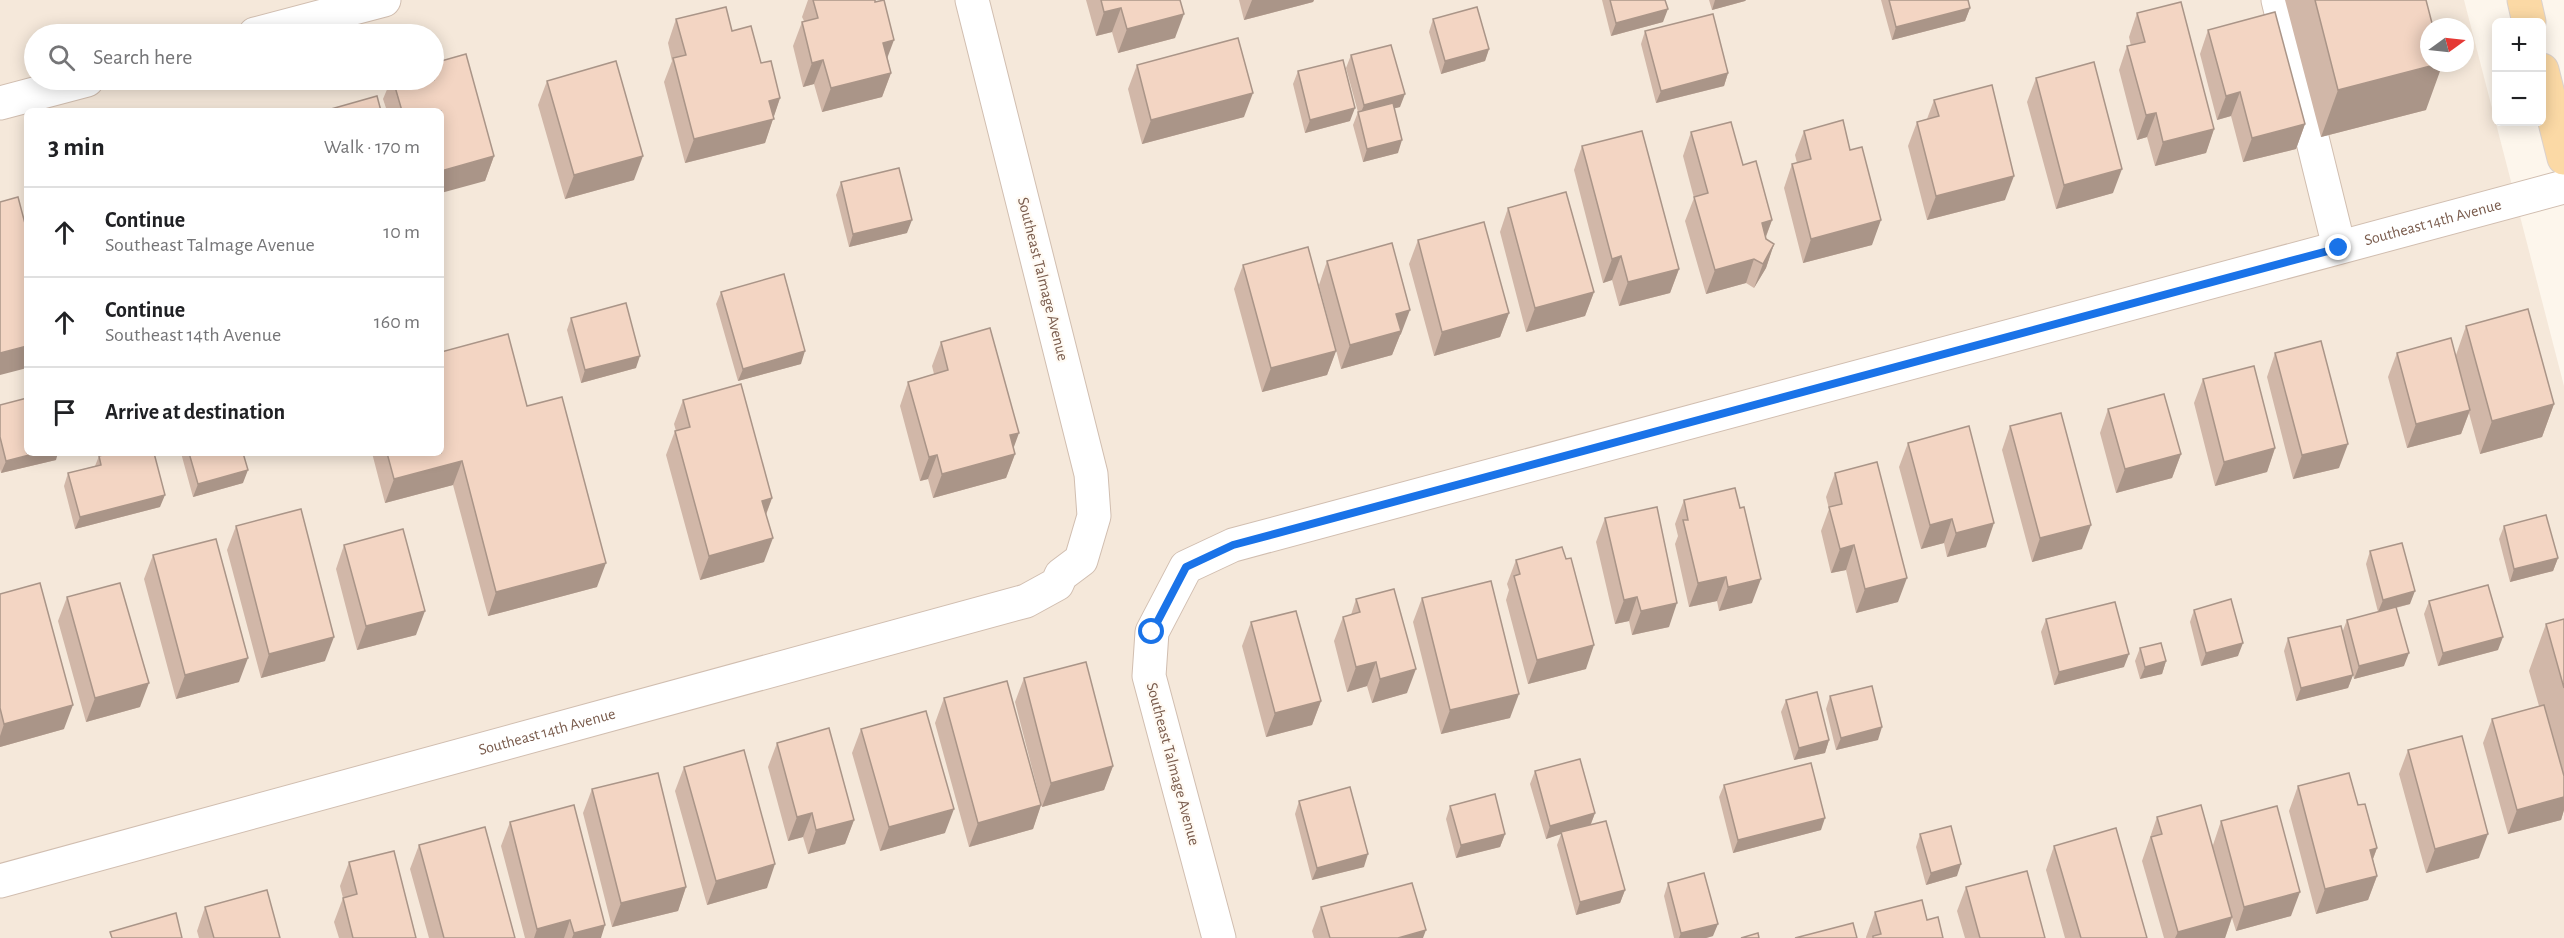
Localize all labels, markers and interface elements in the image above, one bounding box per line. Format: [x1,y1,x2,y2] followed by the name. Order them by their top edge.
[2420,18,2474,72] north arrow
[2492,18,2546,126] map controls
[2492,18,2546,72] button: +
[24,24,444,90] search box
[45,41,78,74] icon: search
[93,46,192,68] text: Search here
[2492,72,2546,126] button: −
[48,134,105,160] text: 3 min
[324,137,420,157] text: Walk · 170 m
[1015,196,1071,362] street label: Southeast Talmage Avenue
[2363,196,2503,248] street label: Southeast 14th Avenue
[105,209,185,231] text: Continue
[48,216,81,249] icon: ahead
[383,222,420,242] text: 10 m
[2325,234,2351,260] route end
[105,235,315,255] text: Southeast Talmage Avenue
[105,299,185,321] text: Continue
[48,306,81,339] icon: ahead
[374,312,420,332] text: 160 m
[105,325,281,345] text: Southeast 14th Avenue
[48,396,81,429] icon: arrive
[105,401,285,423] text: Arrive at destination
[1138,618,1164,644] route start
[1144,681,1202,847] street label: Southeast Talmage Avenue
[477,705,617,758] street label: Southeast 14th Avenue

